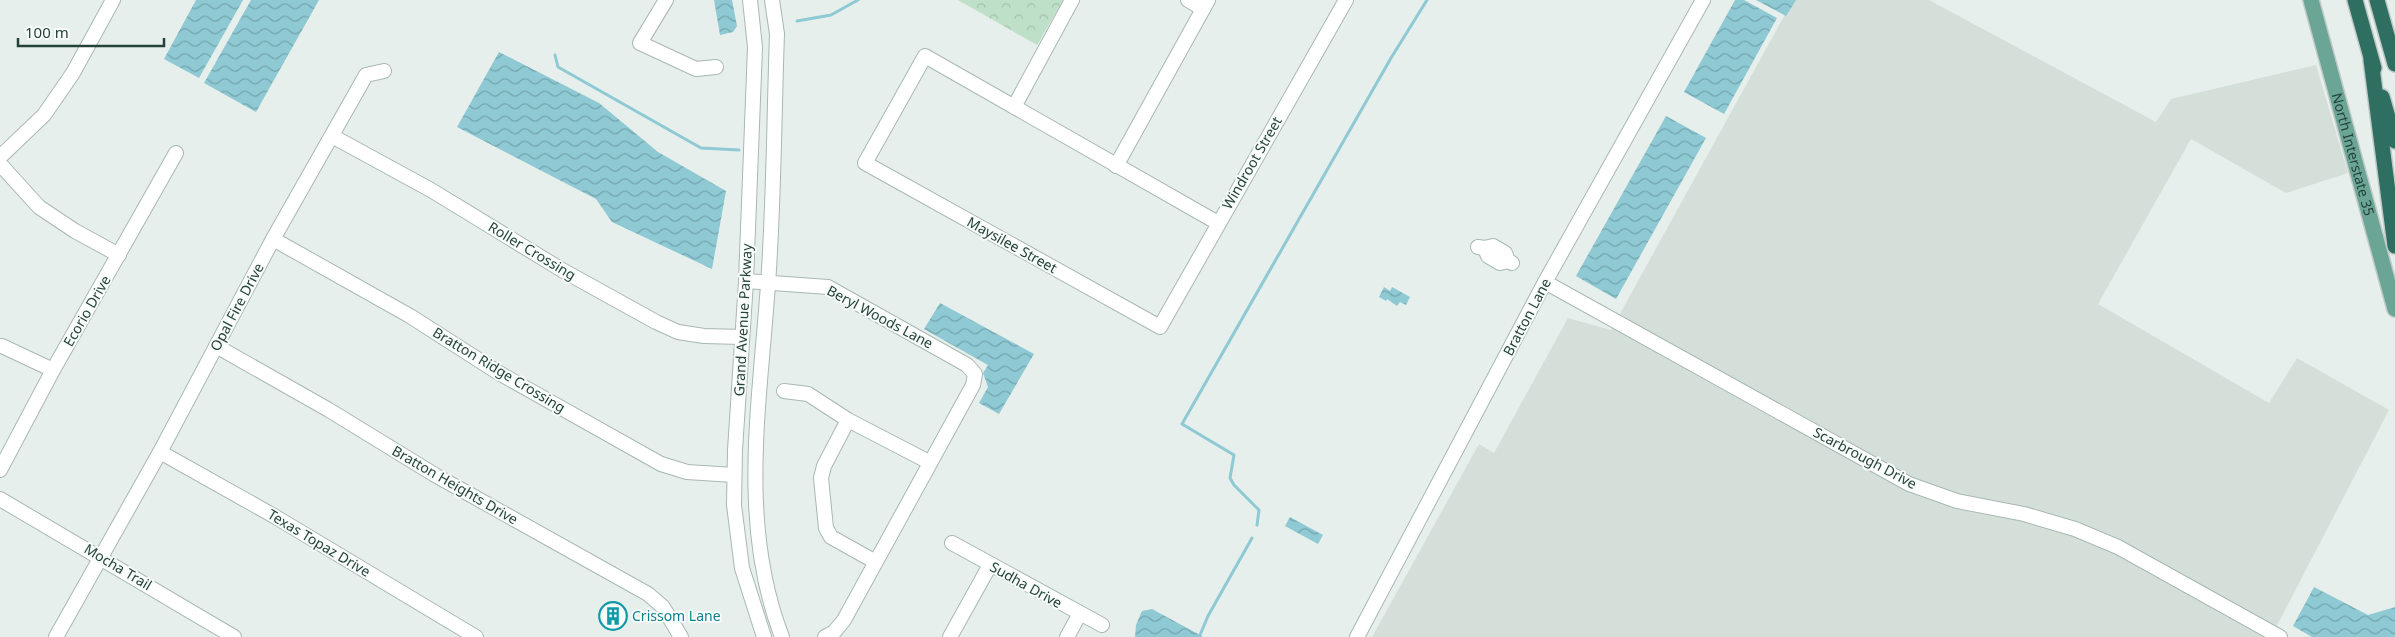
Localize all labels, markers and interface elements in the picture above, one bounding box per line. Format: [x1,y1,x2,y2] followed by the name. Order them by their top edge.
[18,15,164,47] scale bar
[25,22,69,42] text: 100 m
[2328,91,2379,218] street label: North Interstate 35
[1217,113,1286,213] street label: Windroot Street
[964,212,1061,277] street label: Maysilee Street
[485,217,580,284] street label: Roller Crossing
[729,242,756,397] street label: Grand Avenue Parkway
[205,259,268,354] street label: Opal Fire Drive
[59,272,115,350] street label: Ecorio Drive
[1498,275,1555,359] street label: Bratton Lane
[824,281,937,353] street label: Beryl Woods Lane
[429,322,569,417] street label: Bratton Ridge Crossing
[1810,422,1920,493] street label: Scarbrough Drive
[389,441,522,528] street label: Bratton Heights Drive
[264,504,374,581] street label: Texas Topaz Drive
[81,539,156,594] street label: Mocha Trail
[987,557,1066,612] street label: Sudha Drive
[598,601,628,631] building icon: Crissom Lane
[632,606,721,625] place label: Crissom Lane

